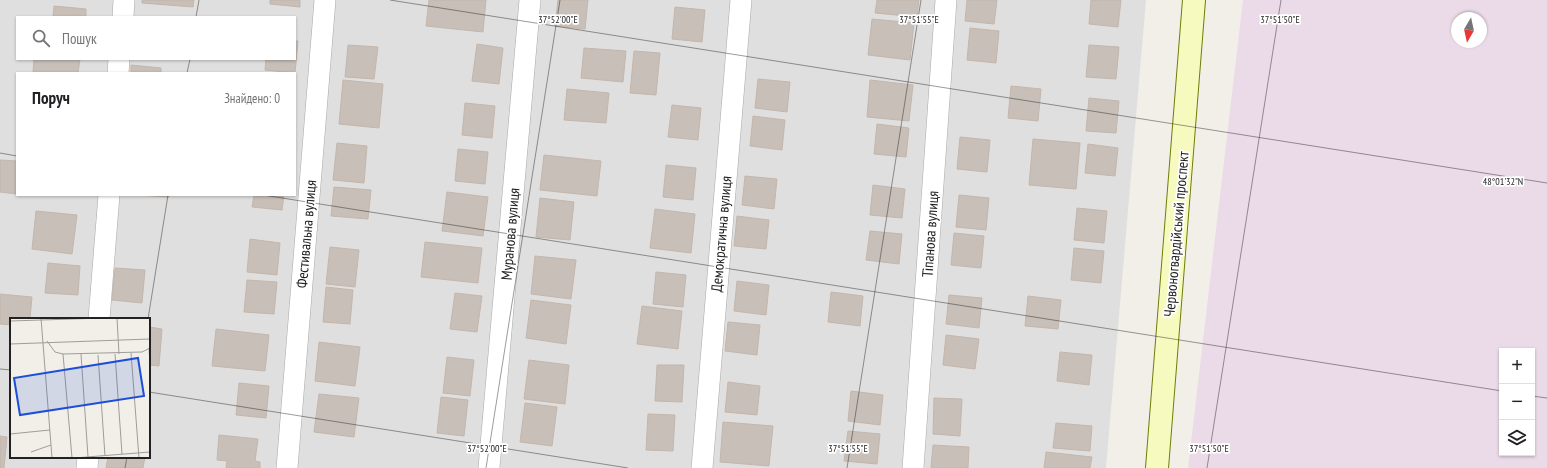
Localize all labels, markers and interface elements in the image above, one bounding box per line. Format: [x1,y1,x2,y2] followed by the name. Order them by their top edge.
[1451,12,1487,48] north arrow
[538,13,578,26] text: 37°52'00"E
[899,13,939,26] text: 37°51'55"E
[1260,13,1300,26] text: 37°51'50"E
[16,16,296,60] search box
[30,27,52,49] icon: search
[62,29,97,48] text: Пошук
[32,87,70,109] text: Поруч
[224,90,280,107] text: Знайдено: 0
[1159,150,1193,318] street label: Червоногвардійський проспект
[706,175,736,293] street label: Демократична вулиця
[1483,175,1523,188] text: 48°01'32"N
[292,179,320,289] street label: Фестивальна вулиця
[497,187,524,281] street label: Муранова вулиця
[917,190,943,278] street label: Тіпанова вулиця
[10,318,150,458] inset map
[1499,348,1535,456] map controls
[1499,348,1535,384] button: +
[1499,384,1535,420] button: −
[1499,420,1535,456] button: layers
[467,442,507,455] text: 37°52'00"E
[828,442,868,455] text: 37°51'55"E
[1189,442,1229,455] text: 37°51'50"E

